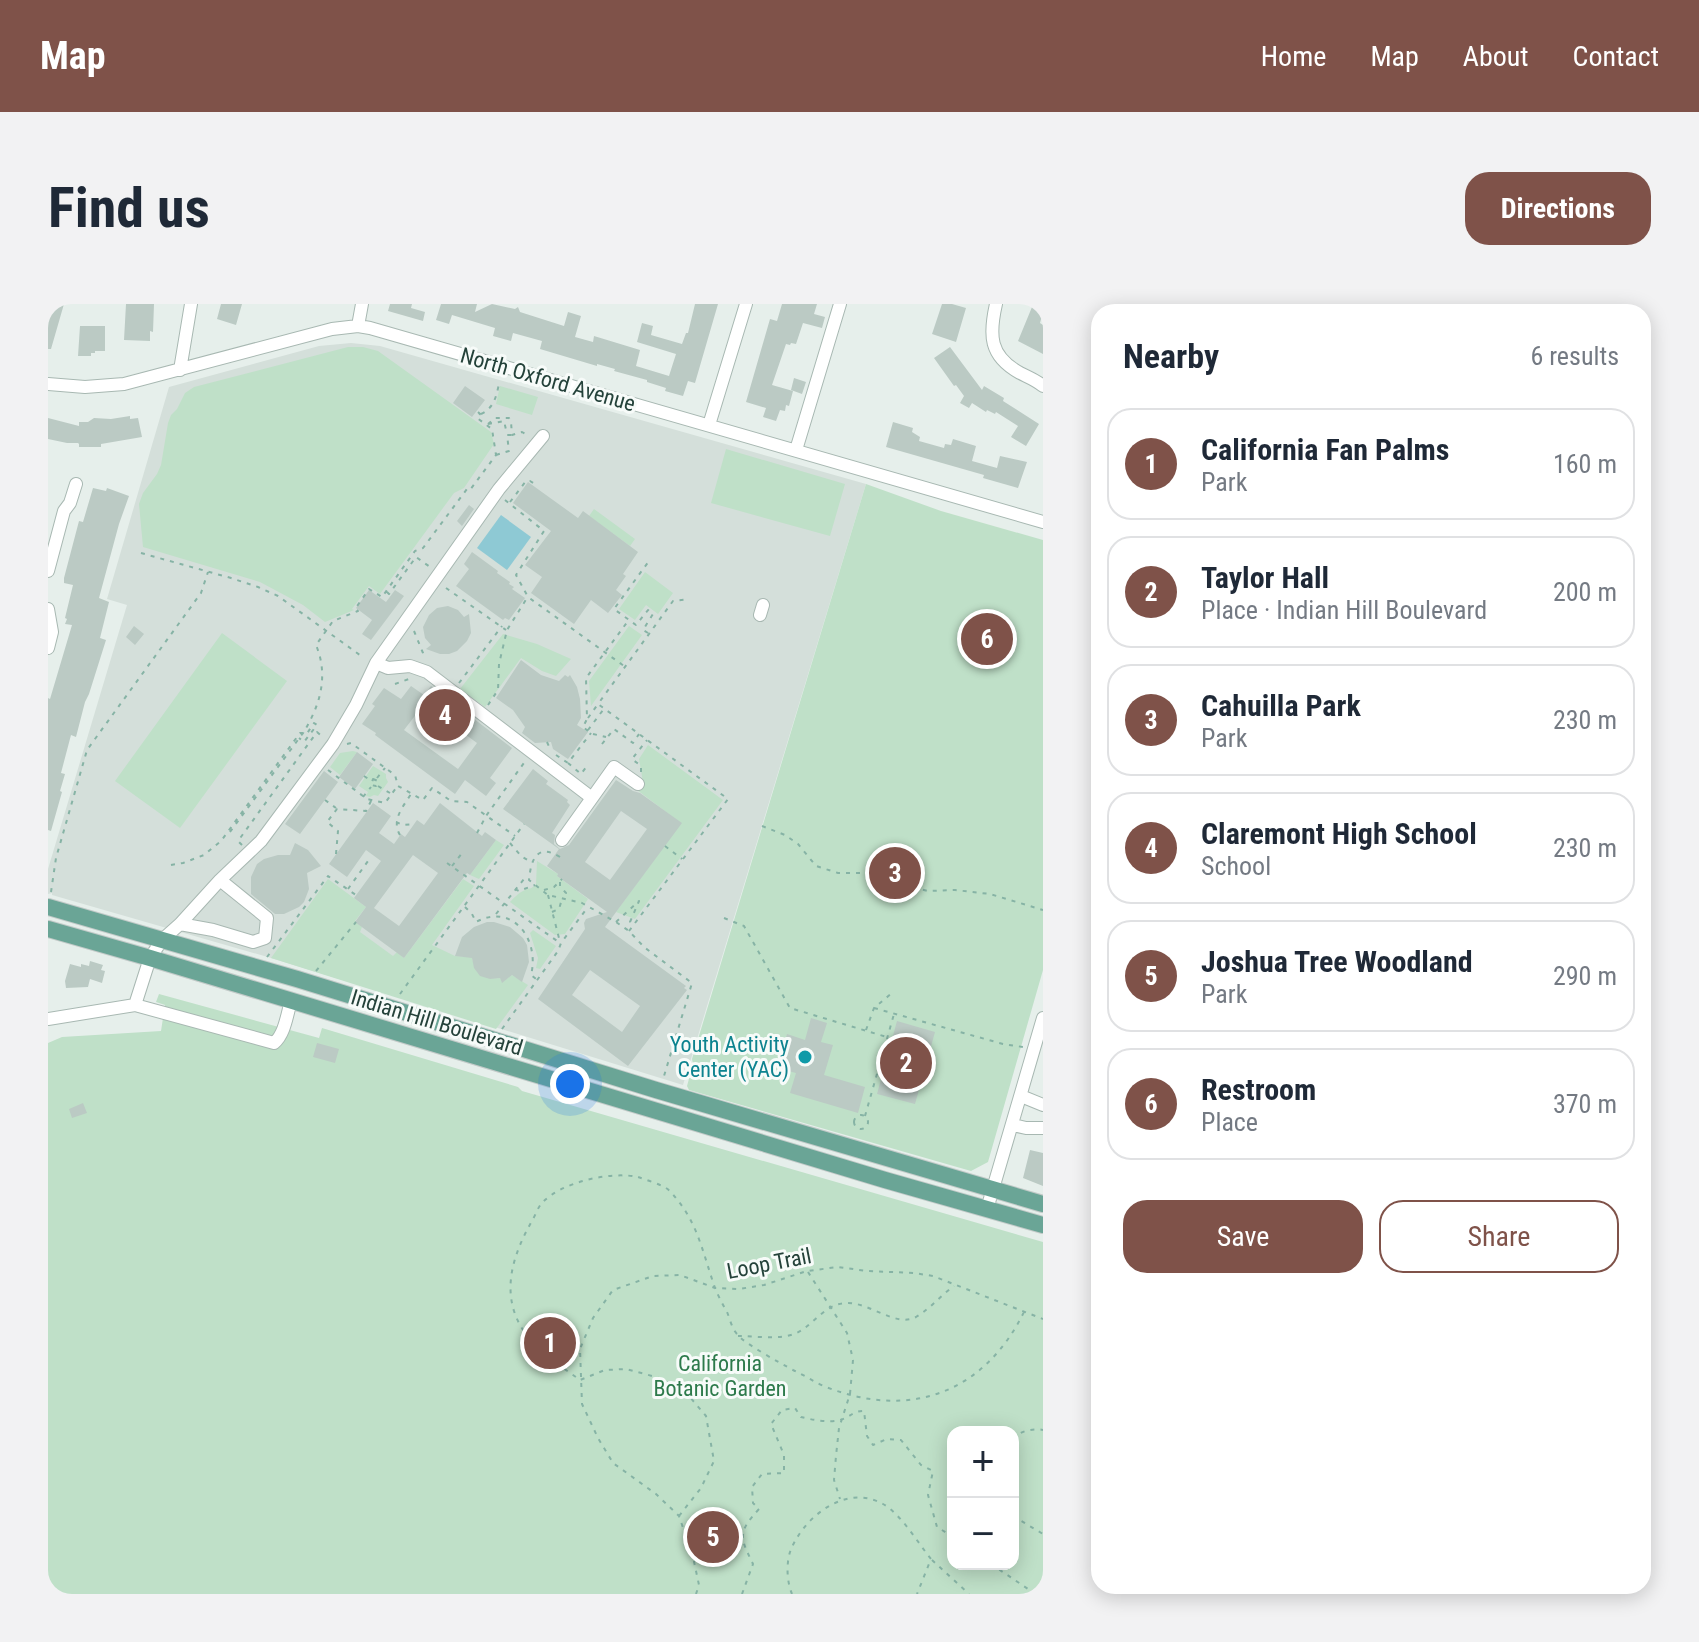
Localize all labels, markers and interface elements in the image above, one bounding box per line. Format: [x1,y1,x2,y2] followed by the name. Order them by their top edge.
[40,34,106,78] text: Map
[1261,40,1326,73] text: Home
[1370,40,1419,73] text: Map
[1463,40,1529,73] text: About
[1573,40,1659,73] text: Contact
[1465,172,1651,245] button: Directions
[48,175,210,241] text: Find us
[1123,336,1219,376] text: Nearby
[1530,341,1619,371] text: 6 results
[458,343,638,416] street label: North Oxford Avenue
[1201,432,1449,467] text: California Fan Palms
[1144,449,1158,479] text: 1
[1553,449,1617,479] text: 160 m
[1201,467,1247,497] text: Park
[1201,560,1329,595] text: Taylor Hall
[1144,577,1158,607] text: 2
[1553,577,1617,607] text: 200 m
[1201,595,1487,625] text: Place · Indian Hill Boulevard
[961,609,1013,669] pin: 6
[419,685,471,745] pin: 4
[1201,688,1361,723] text: Cahuilla Park
[1144,705,1158,735] text: 3
[1553,705,1617,735] text: 230 m
[1201,723,1247,753] text: Park
[1201,816,1477,851] text: Claremont High School
[1144,833,1158,863] text: 4
[1553,833,1617,863] text: 230 m
[869,843,921,903] pin: 3
[1201,851,1271,881] text: School
[1201,944,1473,979] text: Joshua Tree Woodland
[1144,961,1158,991] text: 5
[1553,961,1617,991] text: 290 m
[1201,979,1247,1009] text: Park
[348,984,526,1060] street label: Indian Hill Boulevard
[670,1032,789,1083] place label: Youth Activity Center (YAC)
[880,1033,932,1093] pin: 2
[796,1048,814,1066] marker: Youth Activity Center (YAC)
[550,1064,590,1104] your location
[1201,1072,1316,1107] text: Restroom
[1144,1089,1158,1119] text: 6
[1553,1089,1617,1119] text: 370 m
[1201,1107,1258,1137] text: Place
[1123,1200,1363,1273] button: Save
[1379,1200,1619,1273] button: Share
[725,1243,813,1284] street label: Loop Trail
[524,1313,576,1373] pin: 1
[654,1351,786,1401] park label: California Botanic Garden
[947,1426,1019,1570] map controls
[947,1426,1019,1498] button: +
[947,1498,1019,1570] button: −
[687,1507,739,1567] pin: 5

